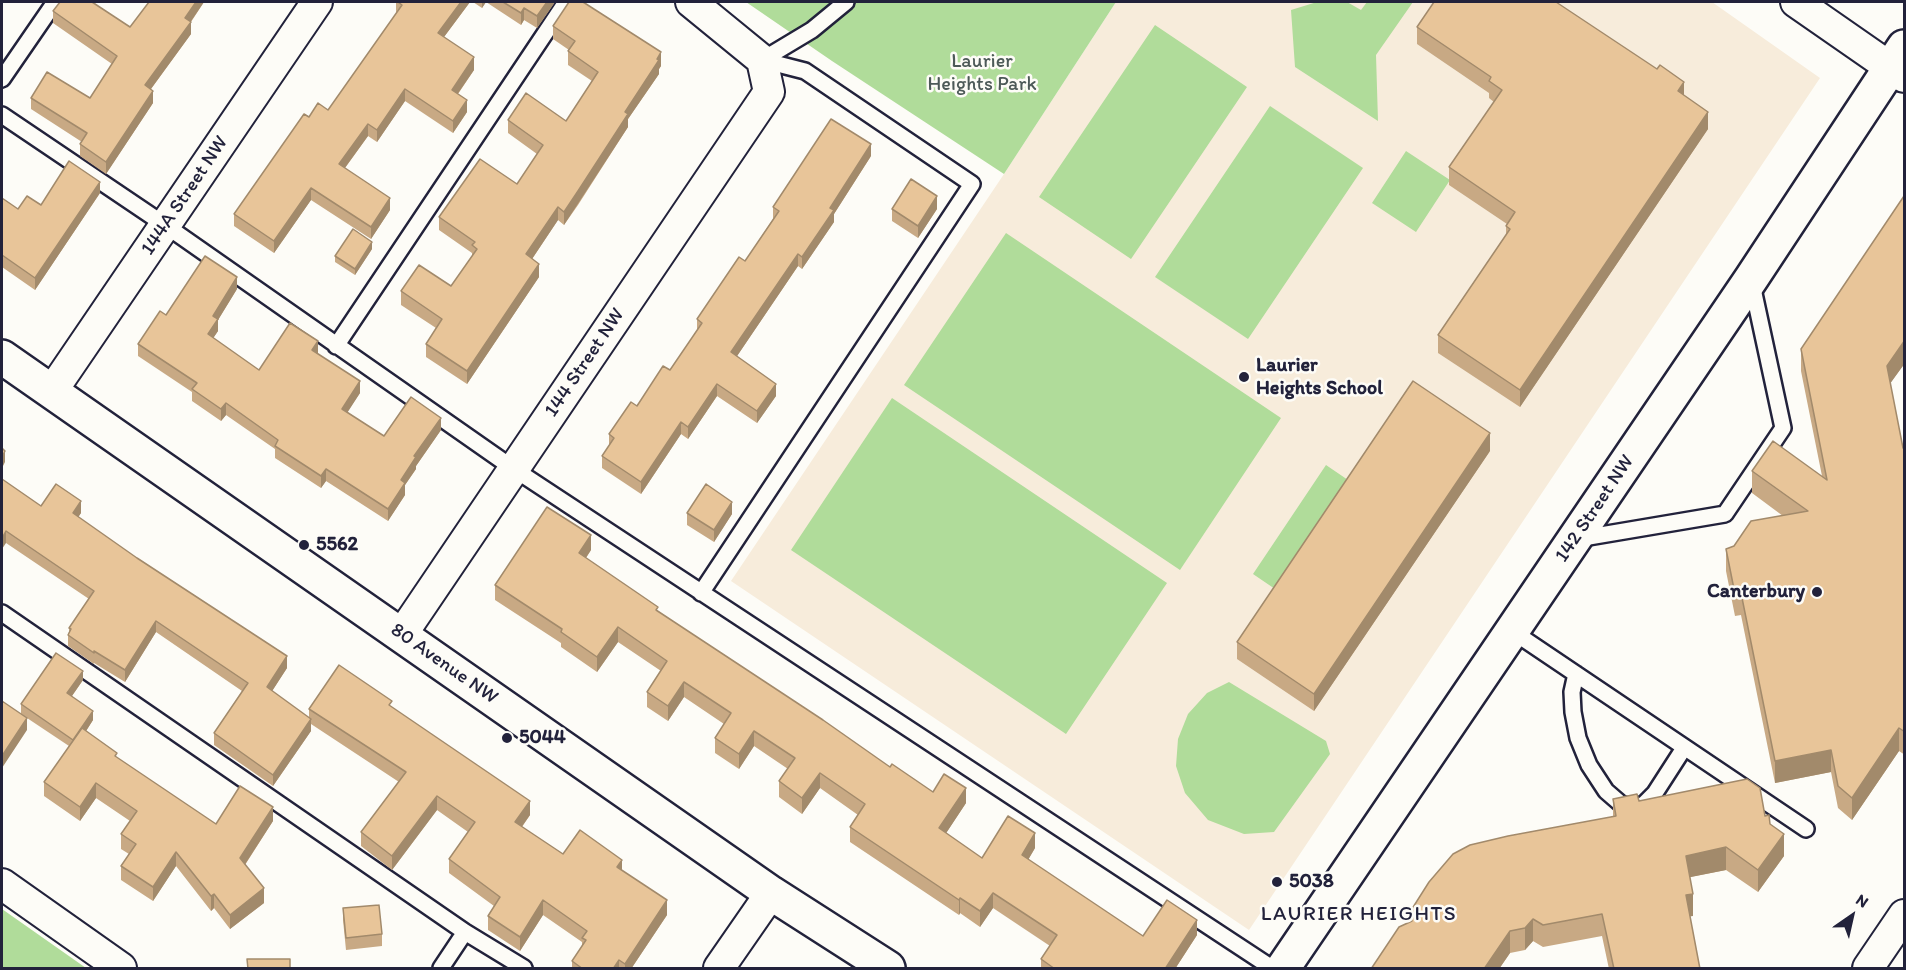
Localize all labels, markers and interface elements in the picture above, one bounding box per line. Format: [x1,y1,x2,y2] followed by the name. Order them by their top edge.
[927,50,1037,97] park label: Laurier Heights Park
[136,132,234,260] street label: 144A Street NW
[540,304,630,422] street label: 144 Street NW
[1256,354,1383,401] place label: Laurier Heights School
[1237,370,1251,384] marker: Laurier Heights School
[1550,451,1640,567] street label: 142 Street NW
[316,533,358,557] place label: 5562
[297,538,311,552] marker: 5562
[1707,580,1805,604] place label: Canterbury
[1810,585,1824,599] marker: Canterbury
[386,618,502,710] street label: 80 Avenue NW
[519,726,566,750] place label: 5044
[500,731,514,745] marker: 5044
[1289,870,1334,894] place label: 5038
[1270,875,1284,889] marker: 5038
[1822,886,1882,946] north arrow
[1853,890,1872,912] text: N
[1262,902,1456,928] district label: LAURIER HEIGHTS

